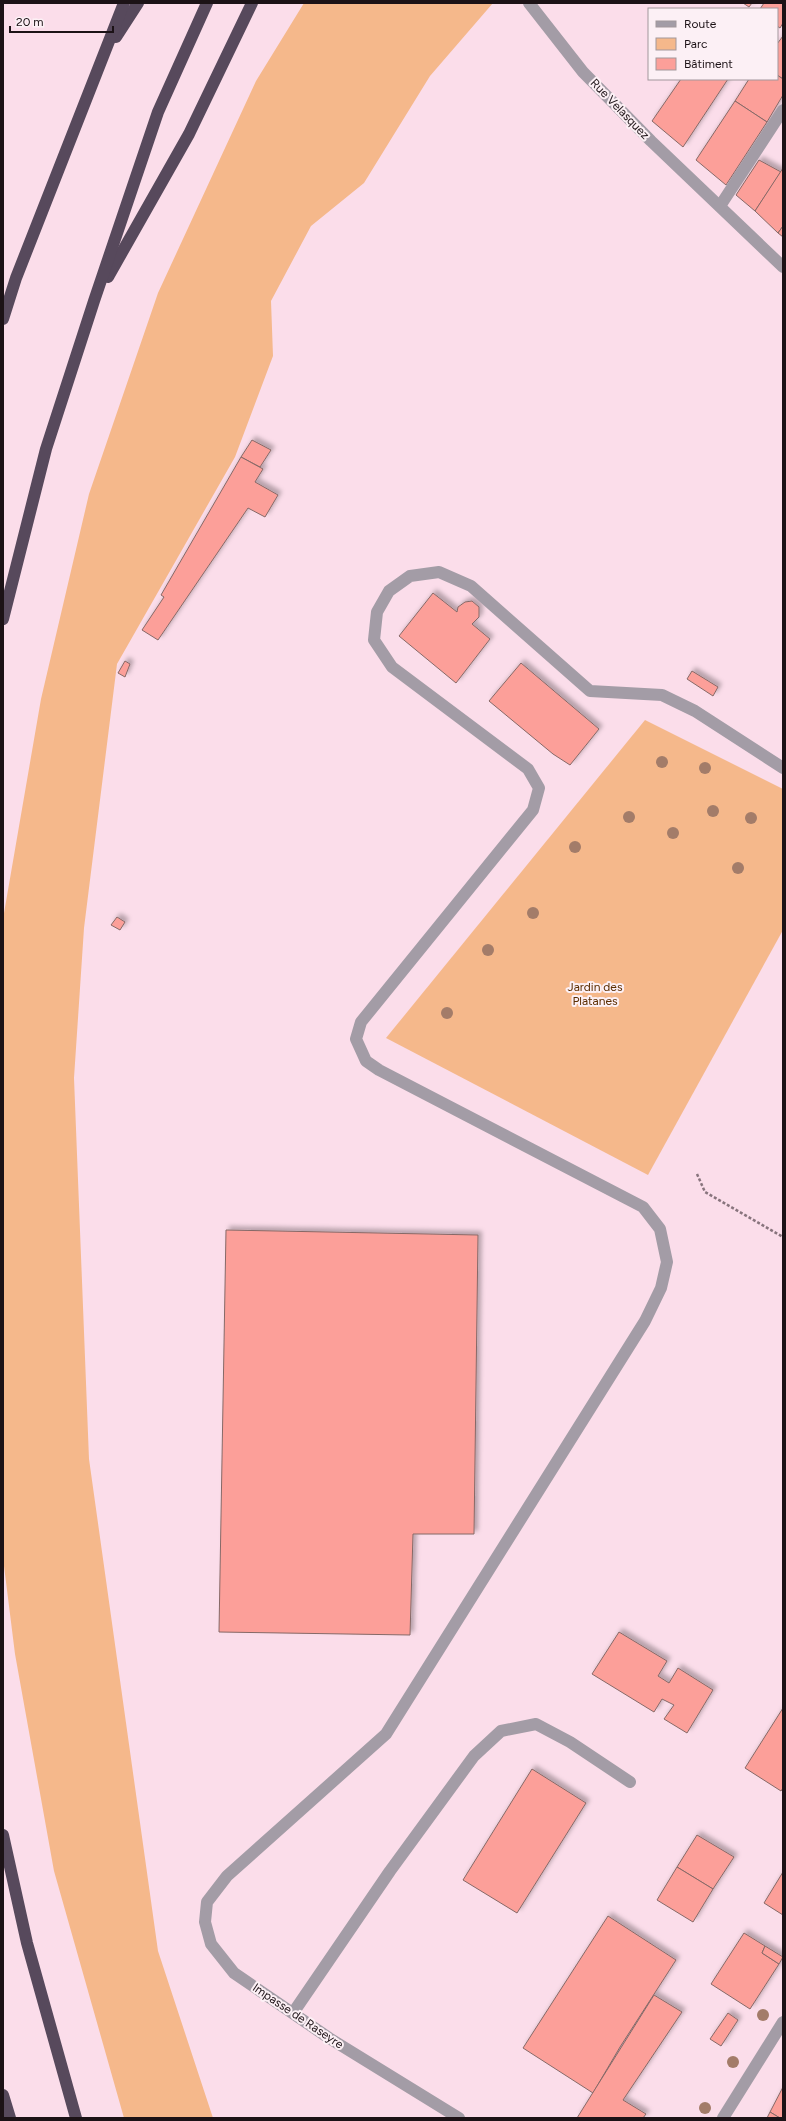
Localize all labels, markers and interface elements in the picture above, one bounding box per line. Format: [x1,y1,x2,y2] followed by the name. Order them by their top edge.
[10,8,113,34] scale bar
[648,8,778,80] legend
[16,15,44,29] text: 20 m
[684,17,717,31] text: Route
[684,37,708,51] text: Parc
[684,57,733,71] text: Bâtiment
[588,76,652,142] street label: Rue Velasquez
[567,980,623,1008] park label: Jardin des Platanes
[250,1980,346,2052] street label: Impasse de Raseyre

